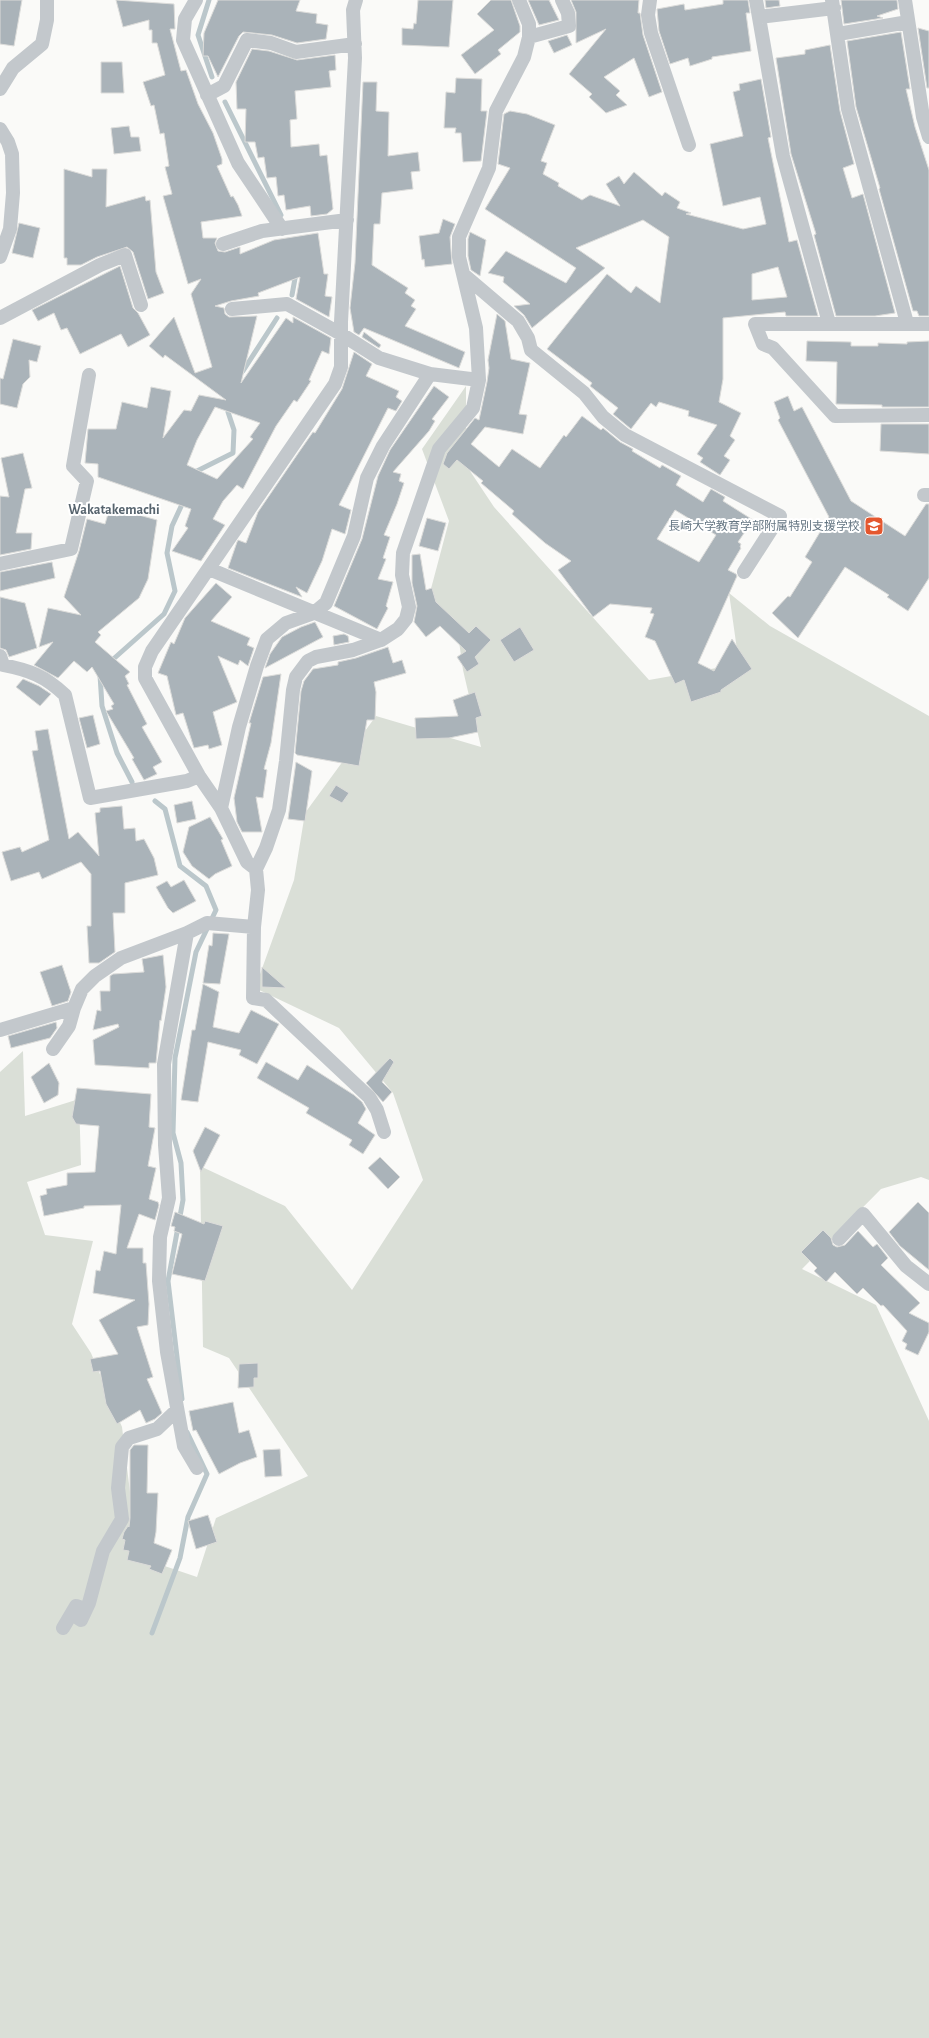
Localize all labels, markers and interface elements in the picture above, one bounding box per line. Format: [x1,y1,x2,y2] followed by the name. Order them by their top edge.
[68,503,160,517] district label: Wakatakemachi
[863,515,885,537] school or university icon: 長崎大学教育学部附属特別支援学校
[668,519,860,532] place label: 長崎大学教育学部附属特別支援学校

